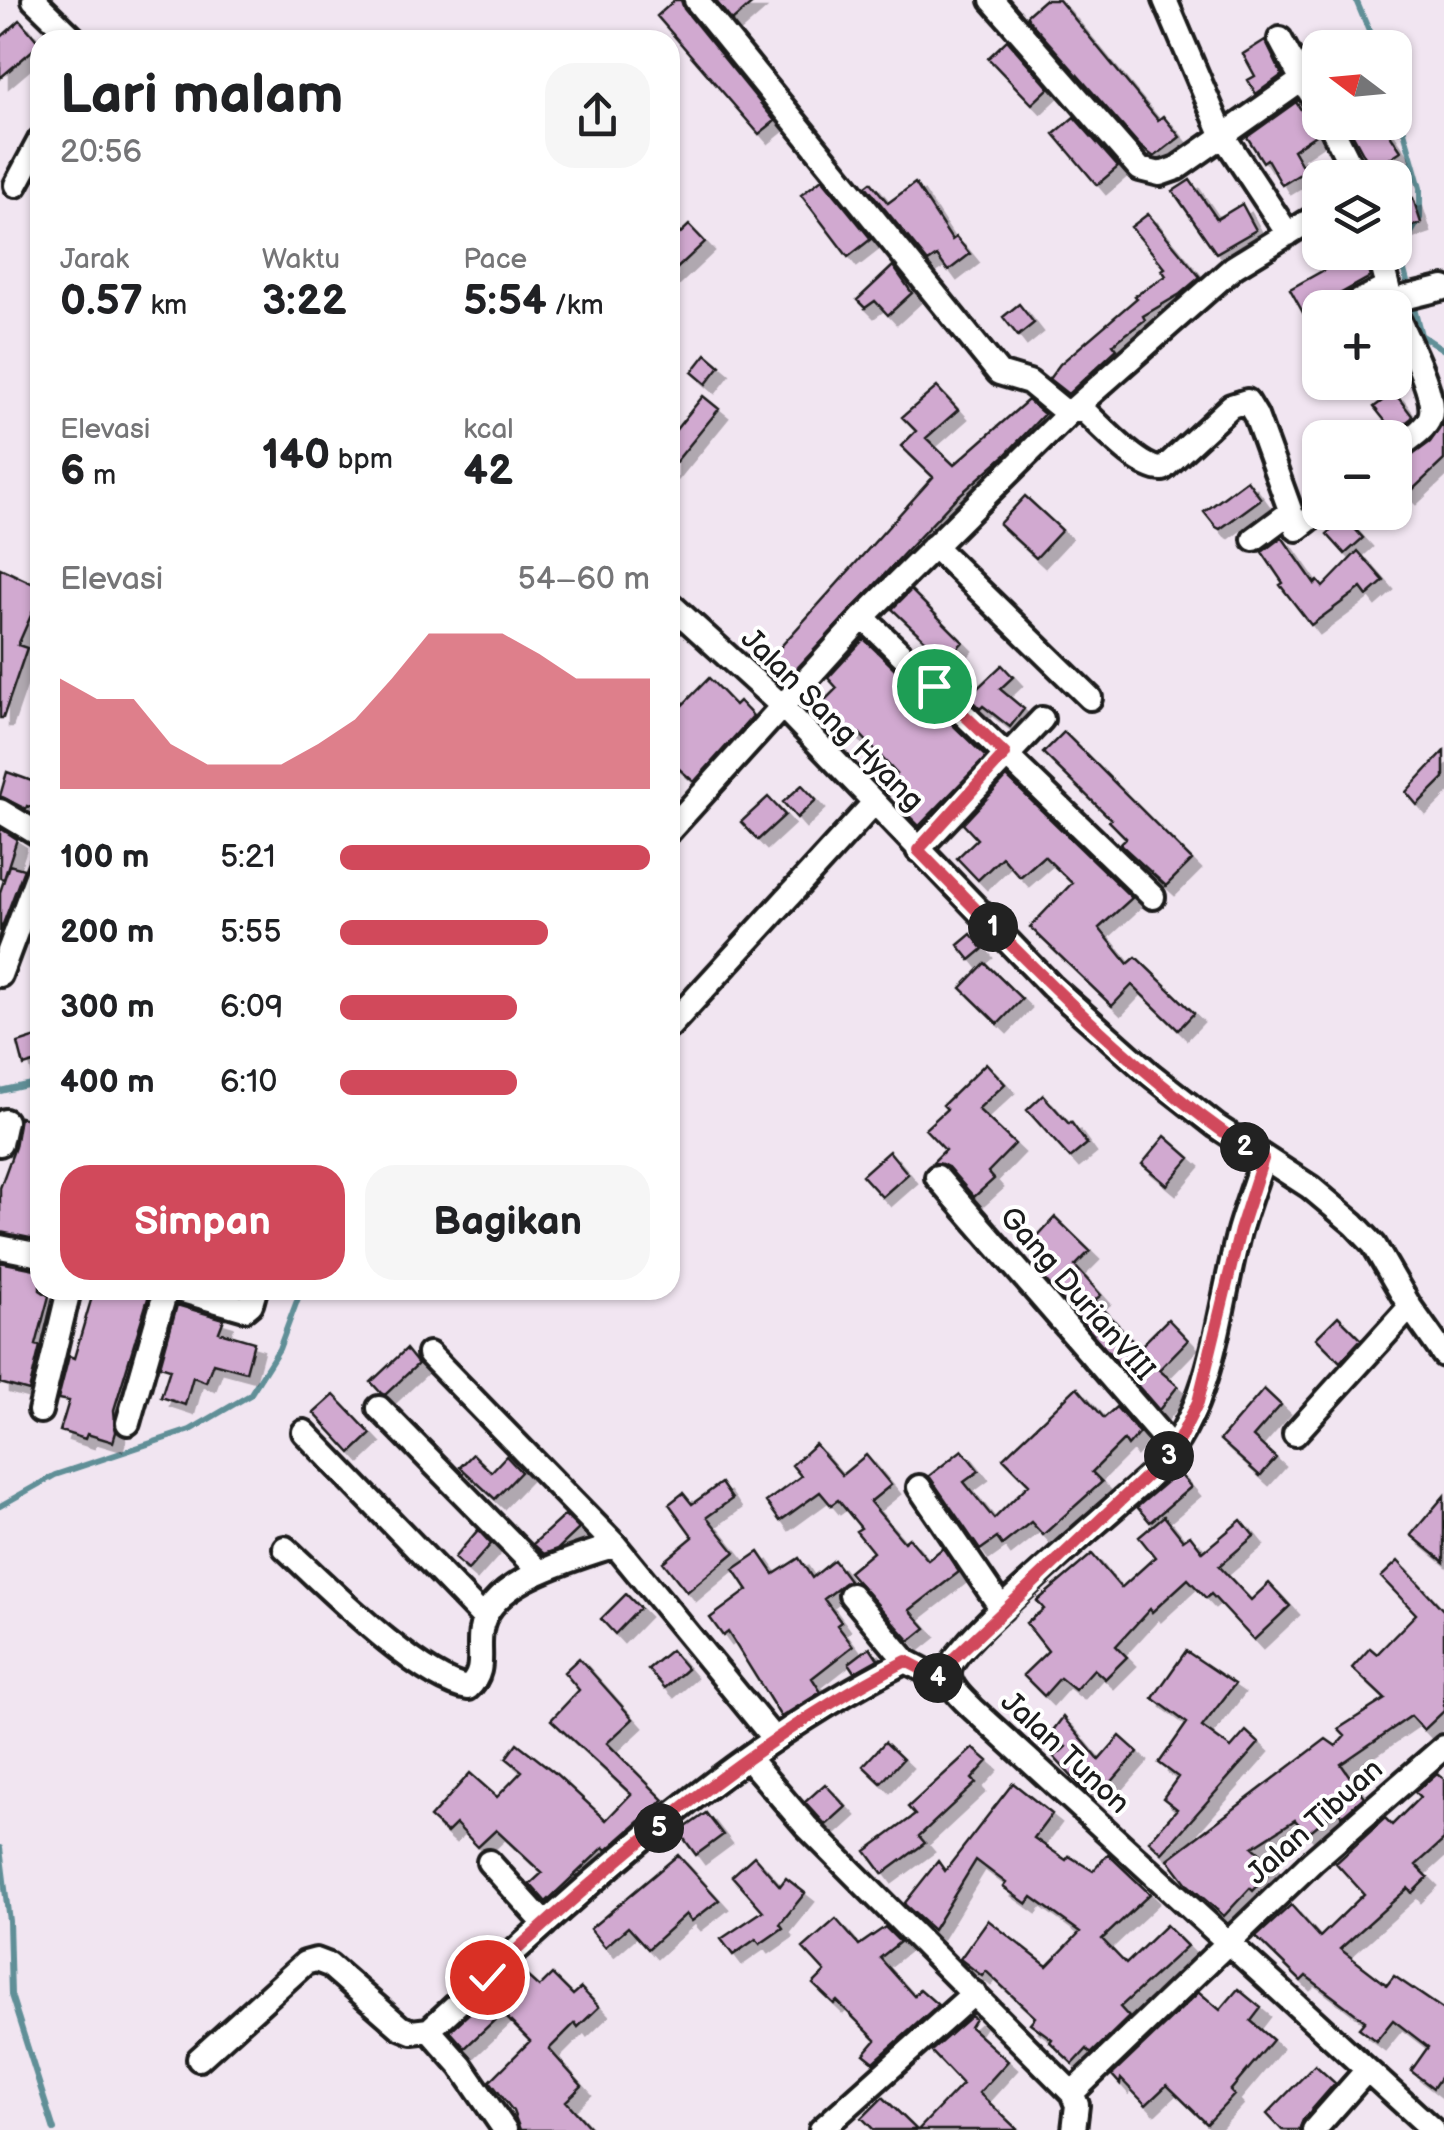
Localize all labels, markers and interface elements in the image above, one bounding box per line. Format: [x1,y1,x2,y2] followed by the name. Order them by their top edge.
[1302,30,1412,140] north arrow
[1302,30,1412,530] map controls
[60,62,343,129] text: Lari malam
[545,63,650,168] button: share
[60,133,142,172] text: 20:56
[1302,160,1412,270] button: layers
[60,243,129,276] text: Jarak
[262,243,340,276] text: Waktu
[463,243,527,276] text: Pace
[60,276,143,327] text: 0.57
[262,276,347,327] text: 3:22
[463,276,547,327] text: 5:54
[143,289,187,322] text: km
[547,289,604,322] text: /km
[1302,290,1412,400] button: +
[60,413,150,446] text: Elevasi
[463,413,514,446] text: kcal
[1302,420,1412,530] button: −
[262,430,330,481] text: 140
[330,443,393,476] text: bpm
[60,446,85,497] text: 6
[463,446,513,497] text: 42
[85,459,116,492] text: m
[60,560,163,599] text: Elevasi
[518,560,650,599] text: 54–60 m
[733,621,931,819] street label: Jalan Sang Hyang
[892,644,977,729] pin
[907,659,962,714] icon: arrive
[60,838,149,877] text: 100 m
[220,838,276,877] text: 5:21
[968,902,1018,952] pin: 1
[987,910,999,943] text: 1
[60,913,154,952] text: 200 m
[220,913,281,952] text: 5:55
[60,988,155,1027] text: 300 m
[220,988,283,1027] text: 6:09
[60,1063,155,1102] text: 400 m
[220,1063,277,1102] text: 6:10
[1220,1122,1270,1172] pin: 2
[1237,1130,1253,1163] text: 2
[60,1165,345,1280] button: Simpan
[365,1165,650,1280] button: Bagikan
[992,1200,1162,1388] street label: Gang DurianVIII
[1144,1431,1194,1481] pin: 3
[1161,1439,1177,1472] text: 3
[913,1653,963,1703] pin: 4
[930,1661,946,1694] text: 4
[993,1684,1137,1822] street label: Jalan Tunon
[1240,1752,1390,1892] street label: Jalan Tibuan
[634,1803,684,1853] pin: 5
[651,1811,667,1844] text: 5
[445,1935,530,2020] pin
[460,1950,515,2005] icon: check

